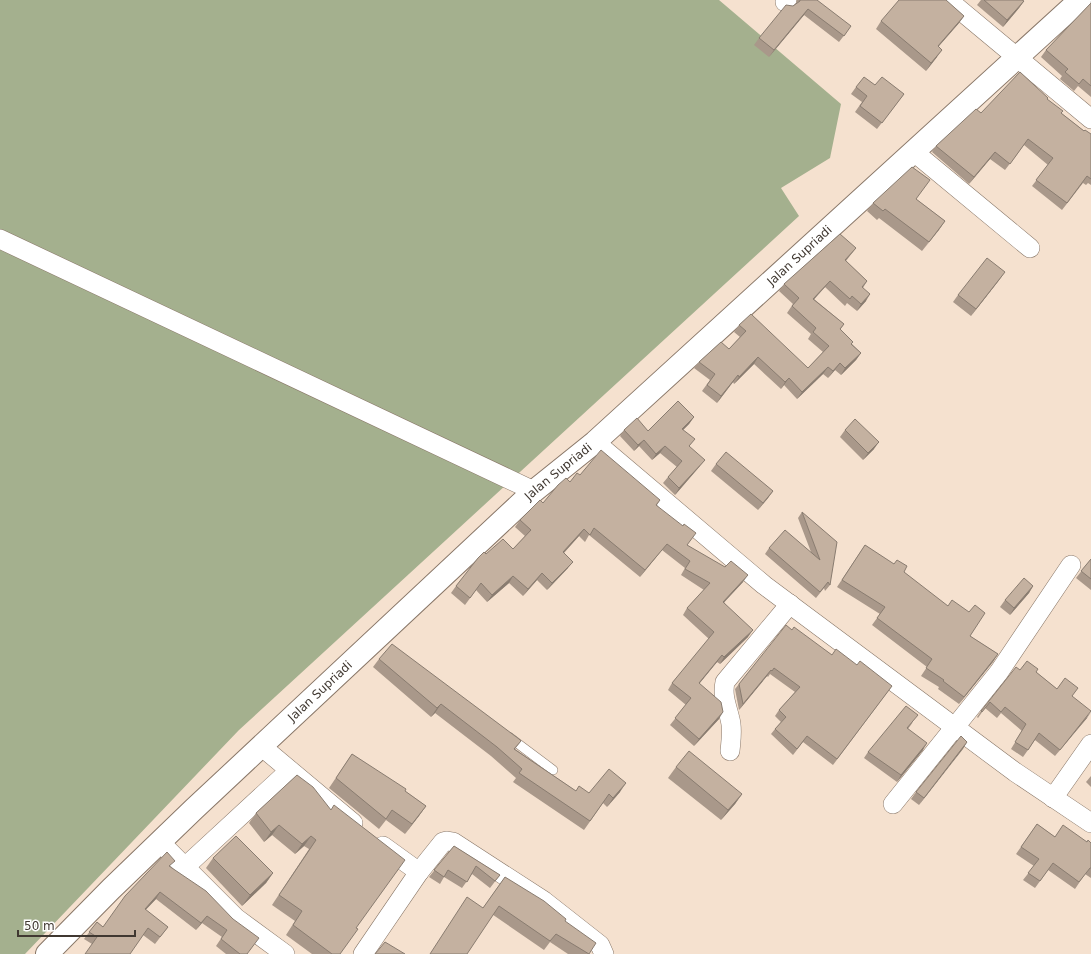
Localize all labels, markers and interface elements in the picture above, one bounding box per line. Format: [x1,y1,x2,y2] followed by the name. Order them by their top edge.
[764,223,835,289] street label: Jalan Supriadi
[521,440,595,504] street label: Jalan Supriadi
[284,658,355,725] street label: Jalan Supriadi
[18,912,135,938] scale bar
[24,919,55,933] text: 50 m

